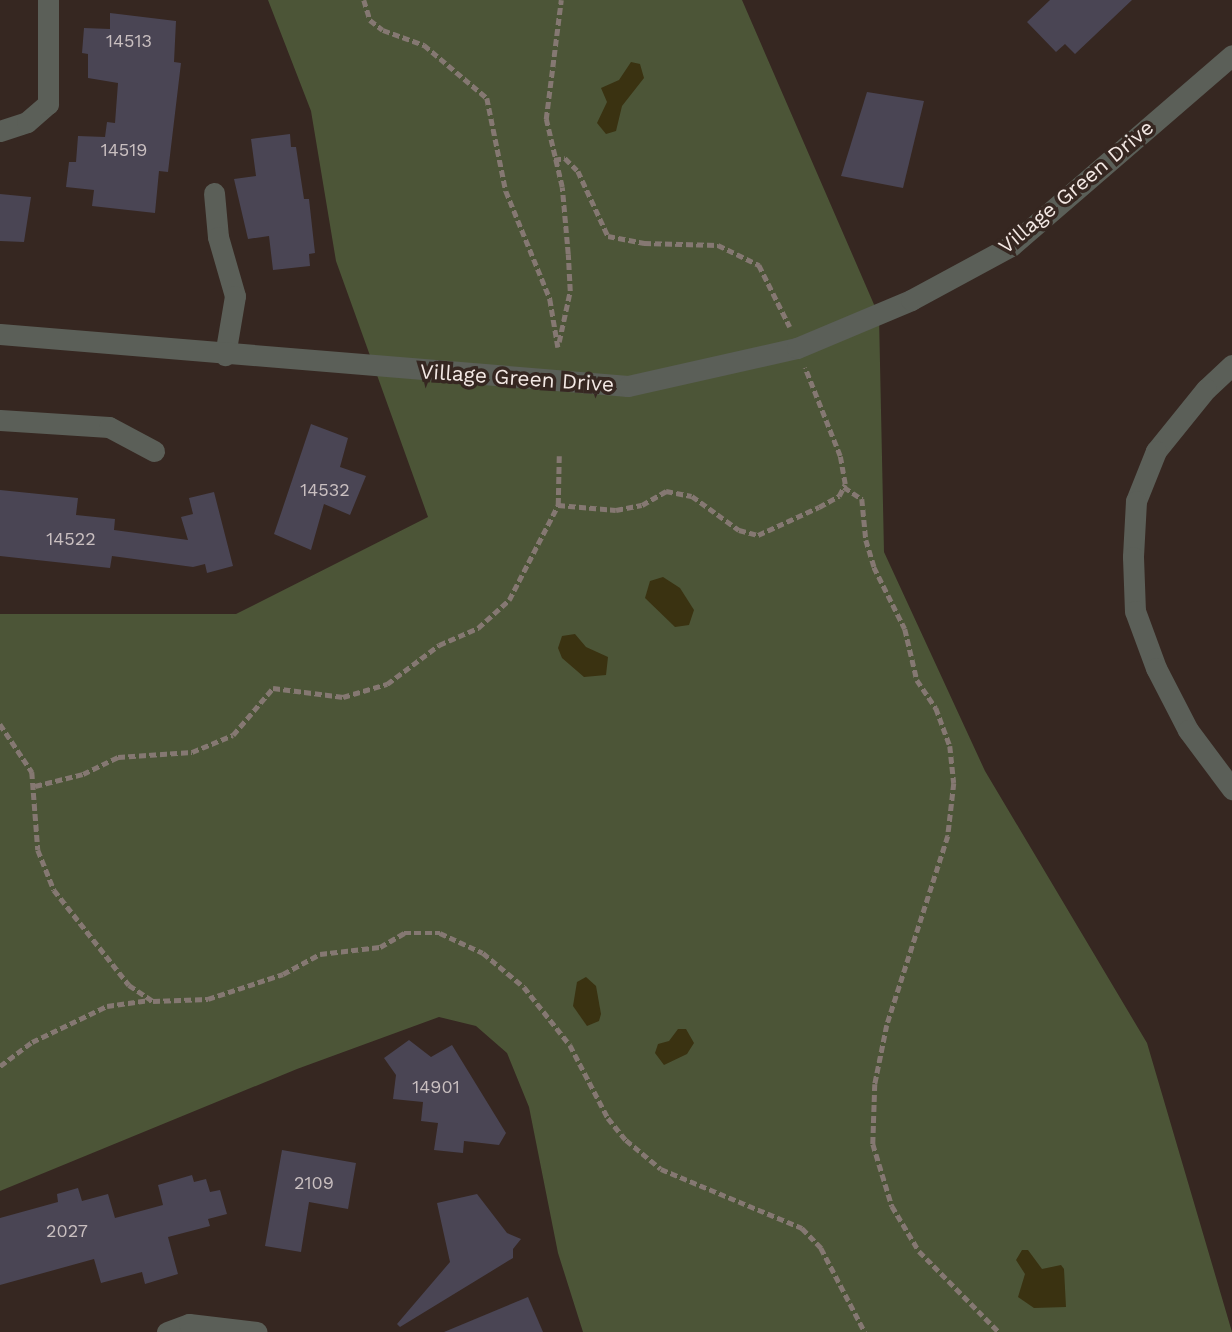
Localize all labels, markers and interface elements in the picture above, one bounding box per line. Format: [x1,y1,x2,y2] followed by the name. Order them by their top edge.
[106,30,152,52] house number: 14513
[993,115,1159,259] street label: Village Green Drive
[101,139,147,161] house number: 14519
[419,359,615,397] street label: Village Green Drive
[300,479,350,501] house number: 14532
[46,528,96,550] house number: 14522
[412,1076,460,1098] house number: 14901
[294,1172,334,1194] house number: 2109
[46,1220,88,1242] house number: 2027

